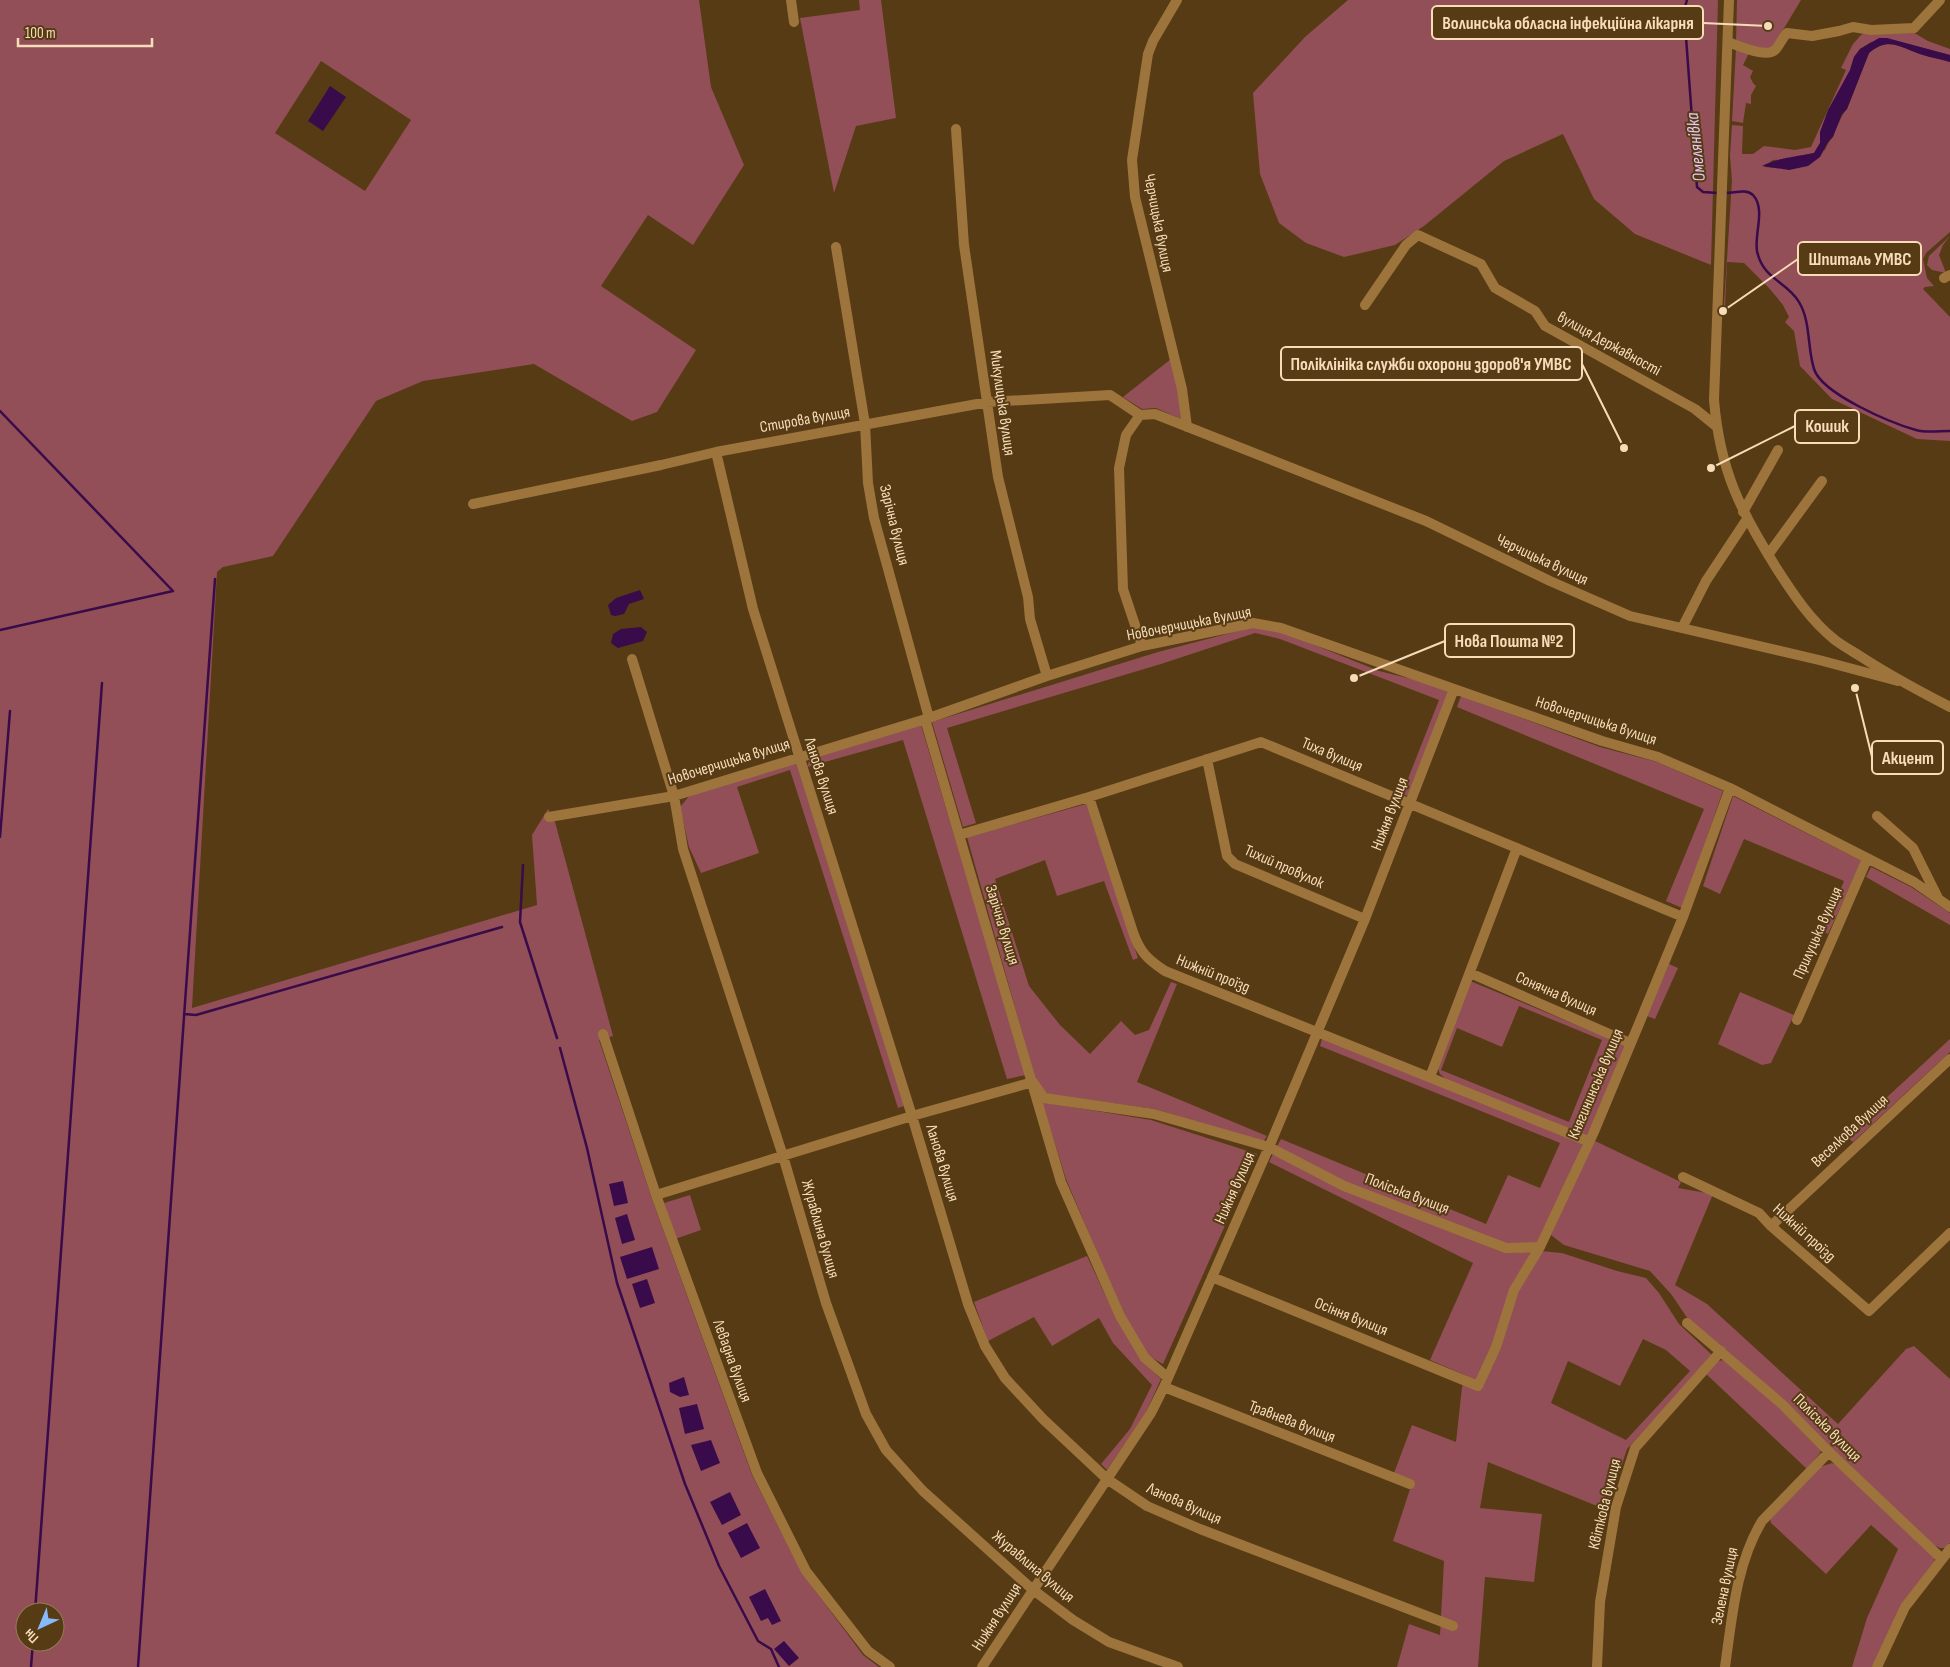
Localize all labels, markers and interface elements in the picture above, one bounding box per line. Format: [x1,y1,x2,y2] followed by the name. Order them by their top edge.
[1432,6,1703,39] callout: Волинська обласна інфекційна лікарня
[1442,13,1694,34] text: Волинська обласна інфекційна лікарня
[18,15,151,47] scale bar
[25,24,56,43] text: 100 m
[1682,111,1710,183] water label: Омелянівка
[1139,172,1177,274] street label: Черчицька вулиця
[1798,242,1921,275] callout: Шпиталь УМВС
[1808,249,1912,270] text: Шпиталь УМВС
[1554,308,1664,380] street label: вулиця Державності
[1281,347,1582,380] callout: Поліклініка служби охорони здоров'я УМВС
[985,349,1019,457] street label: Микулицька вулиця
[1290,354,1572,375] text: Поліклініка служби охорони здоров'я УМВС
[758,403,852,437] street label: Стирова вулиця
[1795,410,1859,443] callout: Кошик
[1805,416,1849,437] text: Кошик
[875,483,913,567] street label: Зарічна вулиця
[1493,530,1591,590] street label: Черчицька вулиця
[1125,603,1253,645] street label: Новочерчицька вулиця
[1445,624,1574,657] callout: Нова Пошта №2
[1455,631,1564,652] text: Нова Пошта №2
[1533,692,1659,750] street label: Новочерчицька вулиця
[666,734,792,790] street label: Новочерчицька вулиця
[799,734,842,817] street label: Ланова вулиця
[1299,734,1365,776] street label: Тиха вулиця
[1872,741,1943,774] callout: Акцент
[1881,748,1934,769] text: Акцент
[1367,775,1413,853] street label: Нижня вулиця
[1241,841,1328,893] street label: Тихий провулок
[981,883,1023,967] street label: Зарічна вулиця
[1789,884,1847,982] street label: Прилуцька вулиця
[1173,951,1253,997] street label: Нижній проїзд
[1512,968,1600,1020] street label: Сонячна вулиця
[1564,1026,1628,1142] street label: Княгининська вулиця
[1808,1091,1892,1171] street label: Веселкова вулиця
[921,1121,963,1204] street label: Ланова вулиця
[1211,1149,1259,1227] street label: Нижня вулиця
[1362,1169,1452,1219] street label: Поліська вулиця
[797,1178,843,1280] street label: Журавлина вулиця
[1769,1200,1839,1266] street label: Нижній проїзд
[1312,1294,1390,1340] street label: Осіння вулиця
[708,1316,756,1405] street label: Левадна вулиця
[1789,1390,1865,1466] street label: Поліська вулиця
[1246,1397,1338,1447] street label: Травнева вулиця
[1585,1457,1625,1551] street label: Квіткова вулиця
[1143,1479,1224,1529] street label: Ланова вулиця
[988,1527,1078,1607] street label: Журавлина вулиця
[1707,1545,1743,1627] street label: Зелена вулиця
[968,1580,1026,1654] street label: Нижня вулиця
[15,1602,65,1652] north arrow
[21,1625,42,1647] text: Пн

